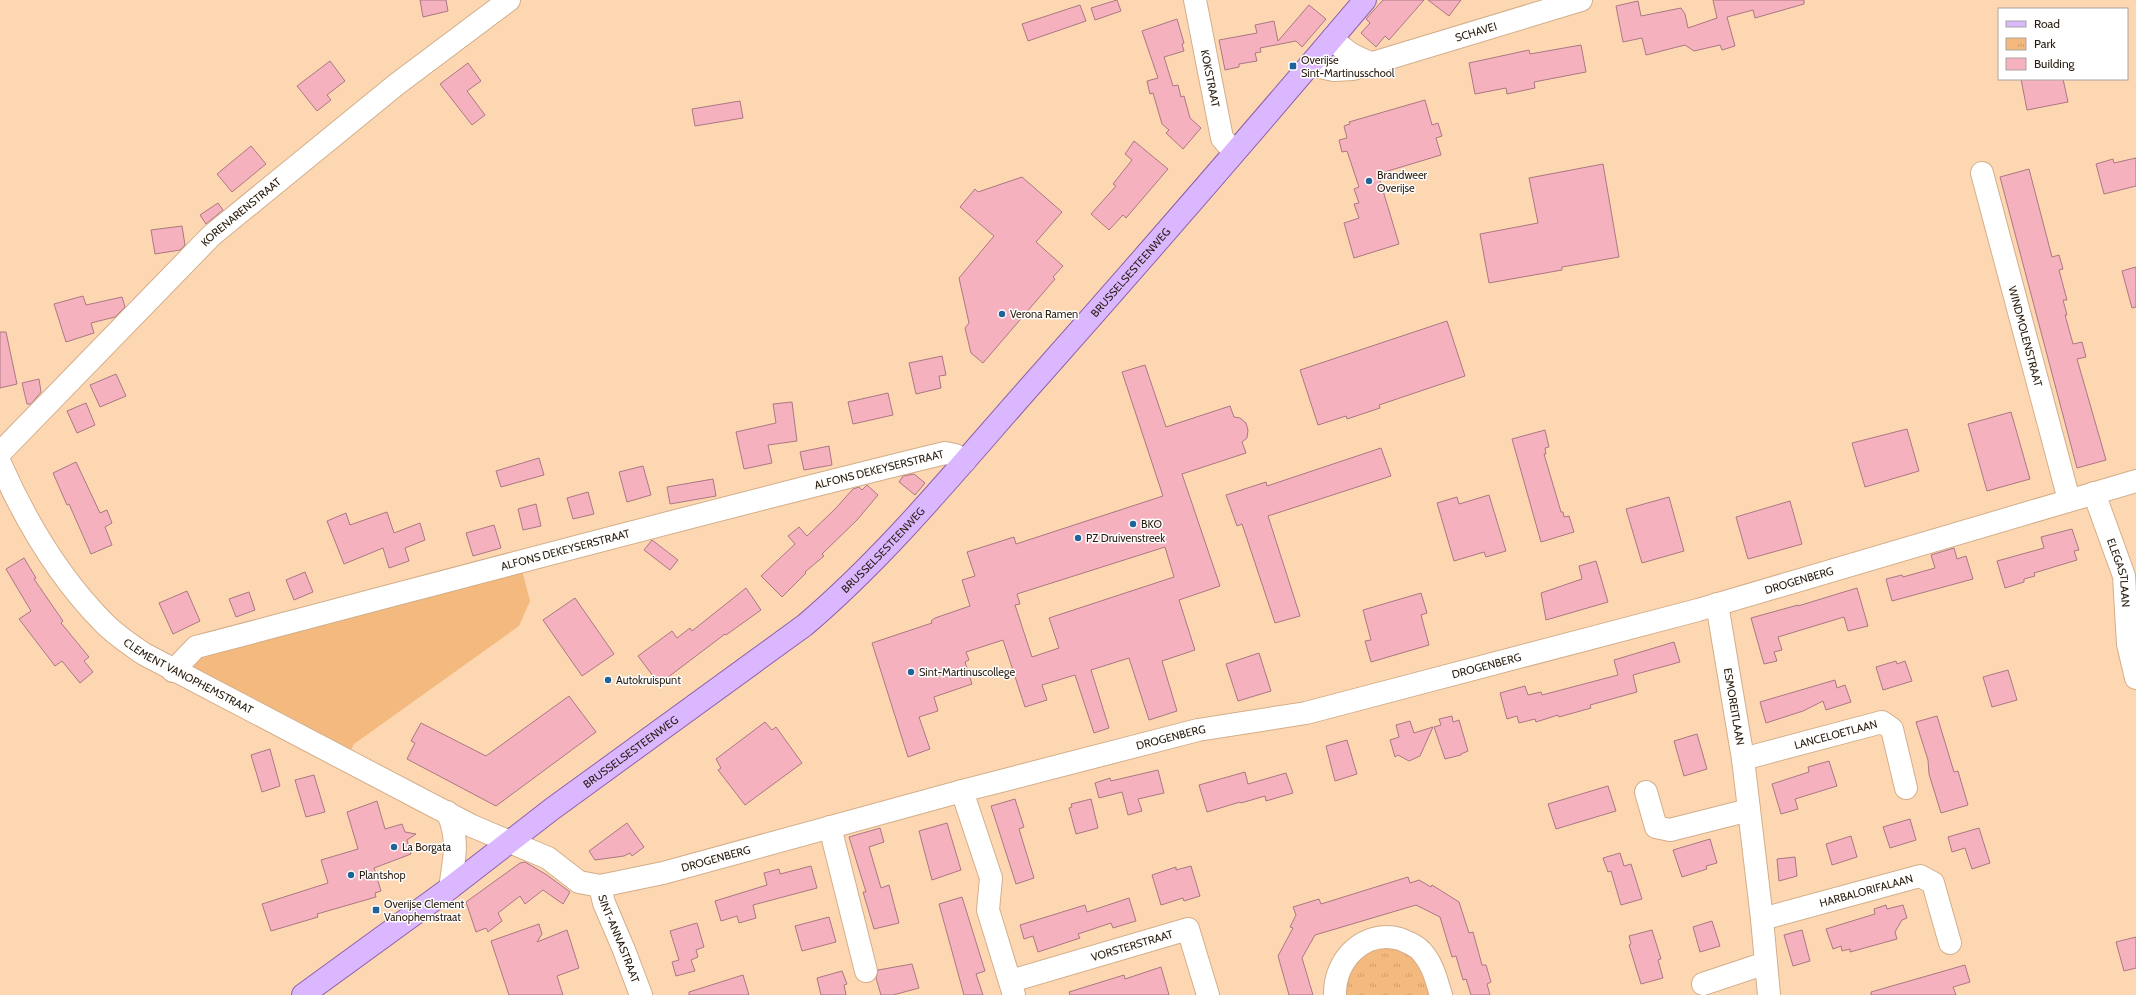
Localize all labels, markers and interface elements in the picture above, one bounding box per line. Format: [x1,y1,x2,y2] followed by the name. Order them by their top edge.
[1998,8,2128,80] legend
[2034,16,2060,31] text: Road
[1453,19,1499,45] street label: SCHAVEI
[2034,36,2056,51] text: Park
[1198,49,1223,109] street label: KOKSTRAAT
[1301,53,1395,80] place label: Overijse Sint-Martinusschool
[2034,56,2076,71] text: Building
[1288,61,1298,71] marker: Overijse Sint-Martinusschool
[1377,168,1428,195] place label: Brandweer Overijse
[198,175,284,249] street label: KORENARENSTRAAT
[1364,176,1374,186] marker: Brandweer Overijse
[1088,225,1173,320] street label: BRUSSELSESTEENWEG
[2005,285,2046,388] street label: WINDMOLENSTRAAT
[1010,307,1078,321] place label: Verona Ramen
[997,309,1007,319] marker: Verona Ramen
[813,447,945,492] street label: ALFONS DEKEYSERSTRAAT
[838,504,928,596] street label: BRUSSELSESTEENWEG
[1141,517,1162,531] place label: BKO
[1128,519,1138,529] marker: BKO
[499,526,631,573] street label: ALFONS DEKEYSERSTRAAT
[1086,531,1165,545] place label: PZ Druivenstreek
[1073,533,1083,543] marker: PZ Druivenstreek
[2104,536,2133,608] street label: ELEGASTLAAN
[1763,564,1835,597] street label: DROGENBERG
[121,635,256,717] street label: CLEMENT VANOPHEMSTRAAT
[1450,650,1523,681] street label: DROGENBERG
[919,665,1015,679] place label: Sint-Martinuscollege
[906,667,916,677] marker: Sint-Martinuscollege
[1721,667,1748,746] street label: ESMOREITLAAN
[616,673,681,687] place label: Autokruispunt
[603,675,613,685] marker: Autokruispunt
[580,713,681,791] street label: BRUSSELSESTEENWEG
[1793,717,1879,752] street label: LANCELOETLAAN
[1135,722,1206,753] street label: DROGENBERG
[402,840,452,854] place label: La Borgata
[389,842,399,852] marker: La Borgata
[680,842,752,875] street label: DROGENBERG
[359,868,406,882] place label: Plantshop
[346,870,356,880] marker: Plantshop
[1818,871,1915,910] street label: HARBALORIFALAAN
[595,893,643,985] street label: SINT-ANNASTRAAT
[384,897,465,924] place label: Overijse Clement Vanophemstraat
[371,905,381,915] marker: Overijse Clement Vanophemstraat
[1089,927,1175,964] street label: VORSTERSTRAAT

